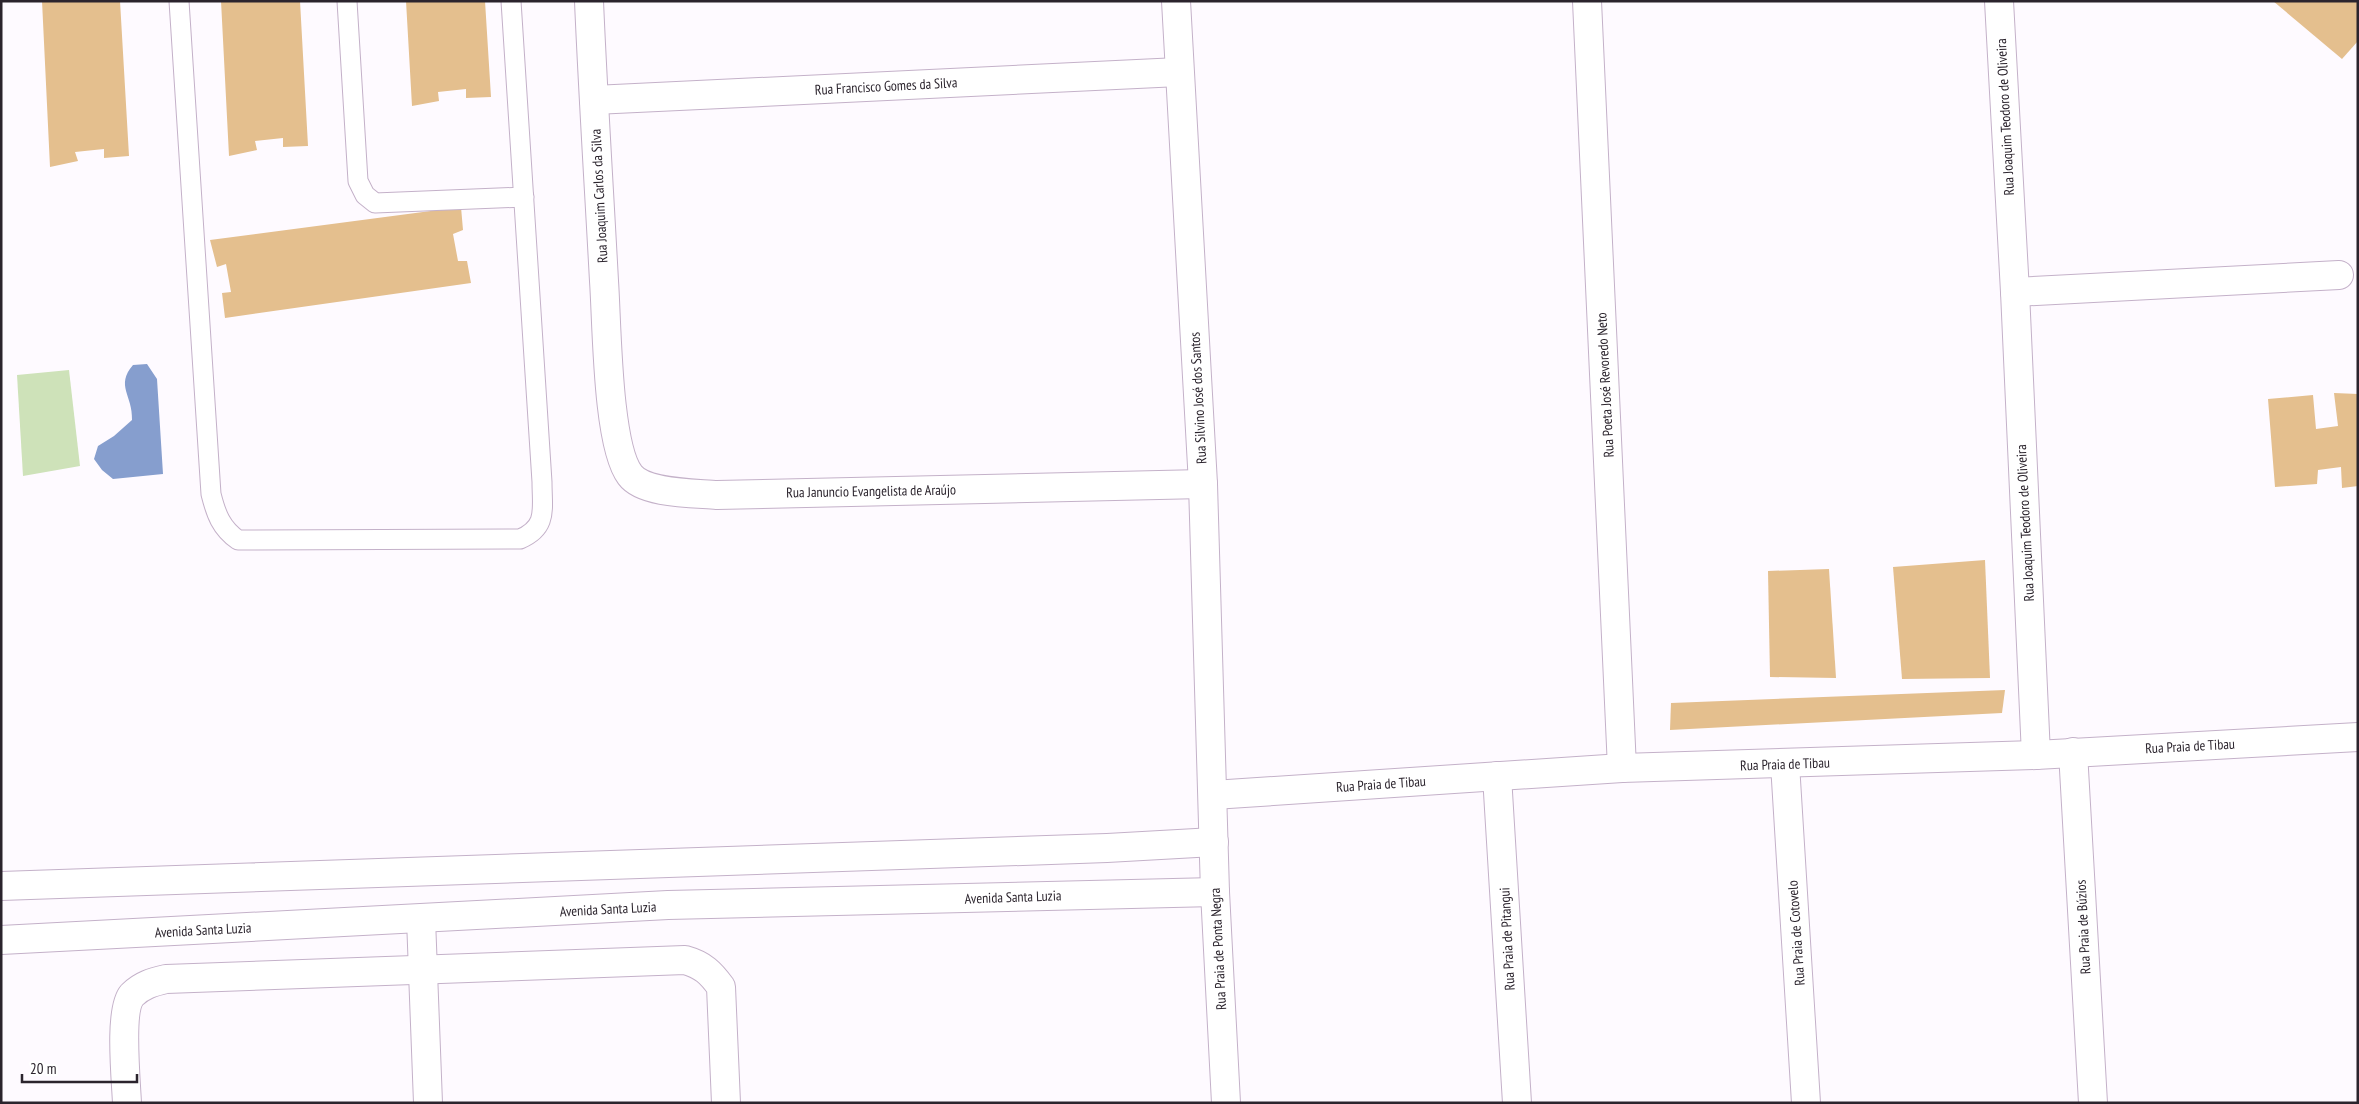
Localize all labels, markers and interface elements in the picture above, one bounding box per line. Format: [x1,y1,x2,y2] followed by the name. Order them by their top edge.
[1992,38,2018,196] street label: Rua Joaquim Teodoro de Oliveira
[814,73,958,99] street label: Rua Francisco Gomes da Silva
[586,128,612,264] street label: Rua Joaquim Carlos da Silva
[1592,312,1618,458] street label: Rua Poeta José Revoredo Neto
[1186,331,1210,465] street label: Rua Silvino José dos Santos
[2012,444,2038,602] street label: Rua Joaquim Teodoro de Oliveira
[786,481,956,501] street label: Rua Januncio Evangelista de Araújo
[2145,735,2235,757] street label: Rua Praia de Tibau
[1740,753,1830,775] street label: Rua Praia de Tibau
[1336,772,1426,796] street label: Rua Praia de Tibau
[2072,879,2094,975] street label: Rua Praia de Búzios
[1783,880,1809,986] street label: Rua Praia de Cotovelo
[964,886,1062,908] street label: Avenida Santa Luzia
[1206,887,1230,1011] street label: Rua Praia de Ponta Negra
[1495,887,1519,991] street label: Rua Praia de Pitangui
[559,897,657,921] street label: Avenida Santa Luzia
[154,918,252,942] street label: Avenida Santa Luzia
[22,1052,138,1084] scale bar
[30,1059,56,1078] text: 20 m

